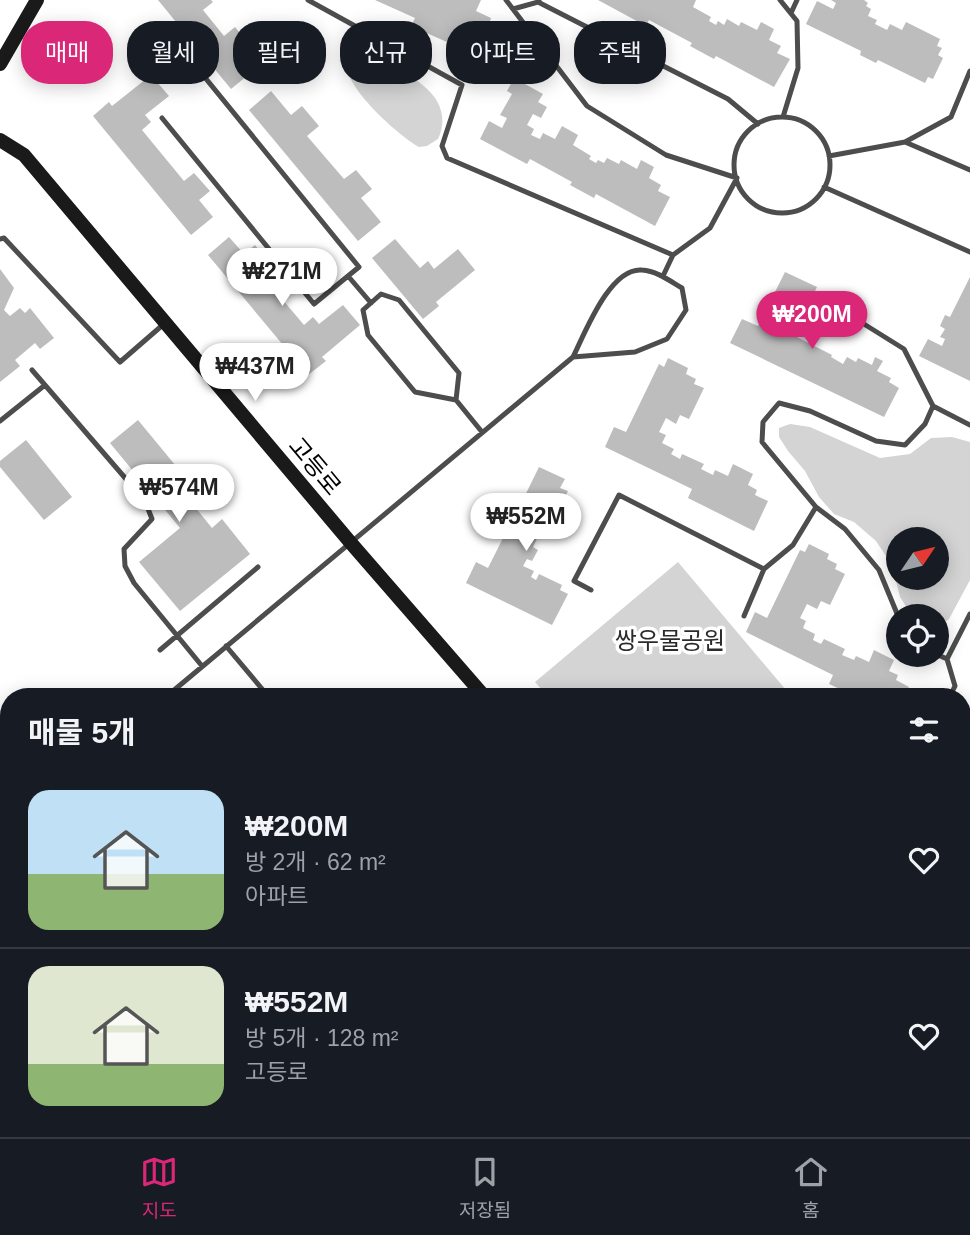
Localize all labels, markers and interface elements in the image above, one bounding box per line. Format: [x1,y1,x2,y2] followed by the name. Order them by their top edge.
[21,21,113,84] chip: 매매
[127,21,219,84] chip: 월세
[233,21,326,84] chip: 필터
[340,21,432,84] chip: 신규
[446,21,560,84] chip: 아파트
[574,21,666,84] chip: 주택
[233,248,331,308] pin: ₩271M
[242,258,322,284] text: ₩271M
[763,292,861,351] pin: ₩200M
[772,301,852,327] text: ₩200M
[206,344,304,403] pin: ₩437M
[215,353,295,379] text: ₩437M
[283,432,347,500] street label: 고등로
[130,464,228,524] pin: ₩574M
[139,474,219,500] text: ₩574M
[477,494,575,553] pin: ₩552M
[486,503,566,529] text: ₩552M
[886,527,948,590] north arrow
[886,527,949,667] map controls
[886,604,949,667] button: locate
[615,627,725,654] park label: 쌍우물공원
[905,711,943,749] icon: filters
[28,716,136,749] text: 매물 5개
[245,809,348,842] text: ₩200M
[84,818,168,902] icon: home
[905,841,943,879] icon: heart
[245,849,386,875] text: 방 2개 · 62 m²
[245,883,308,909] text: 아파트
[245,985,348,1018] text: ₩552M
[84,994,168,1078] icon: home
[905,1017,943,1055] icon: heart
[245,1025,399,1051] text: 방 5개 · 128 m²
[245,1059,308,1085] text: 고등로
[140,1153,178,1222] tab: 지도
[459,1153,511,1222] tab: 저장됨
[792,1153,830,1222] tab: 홈

